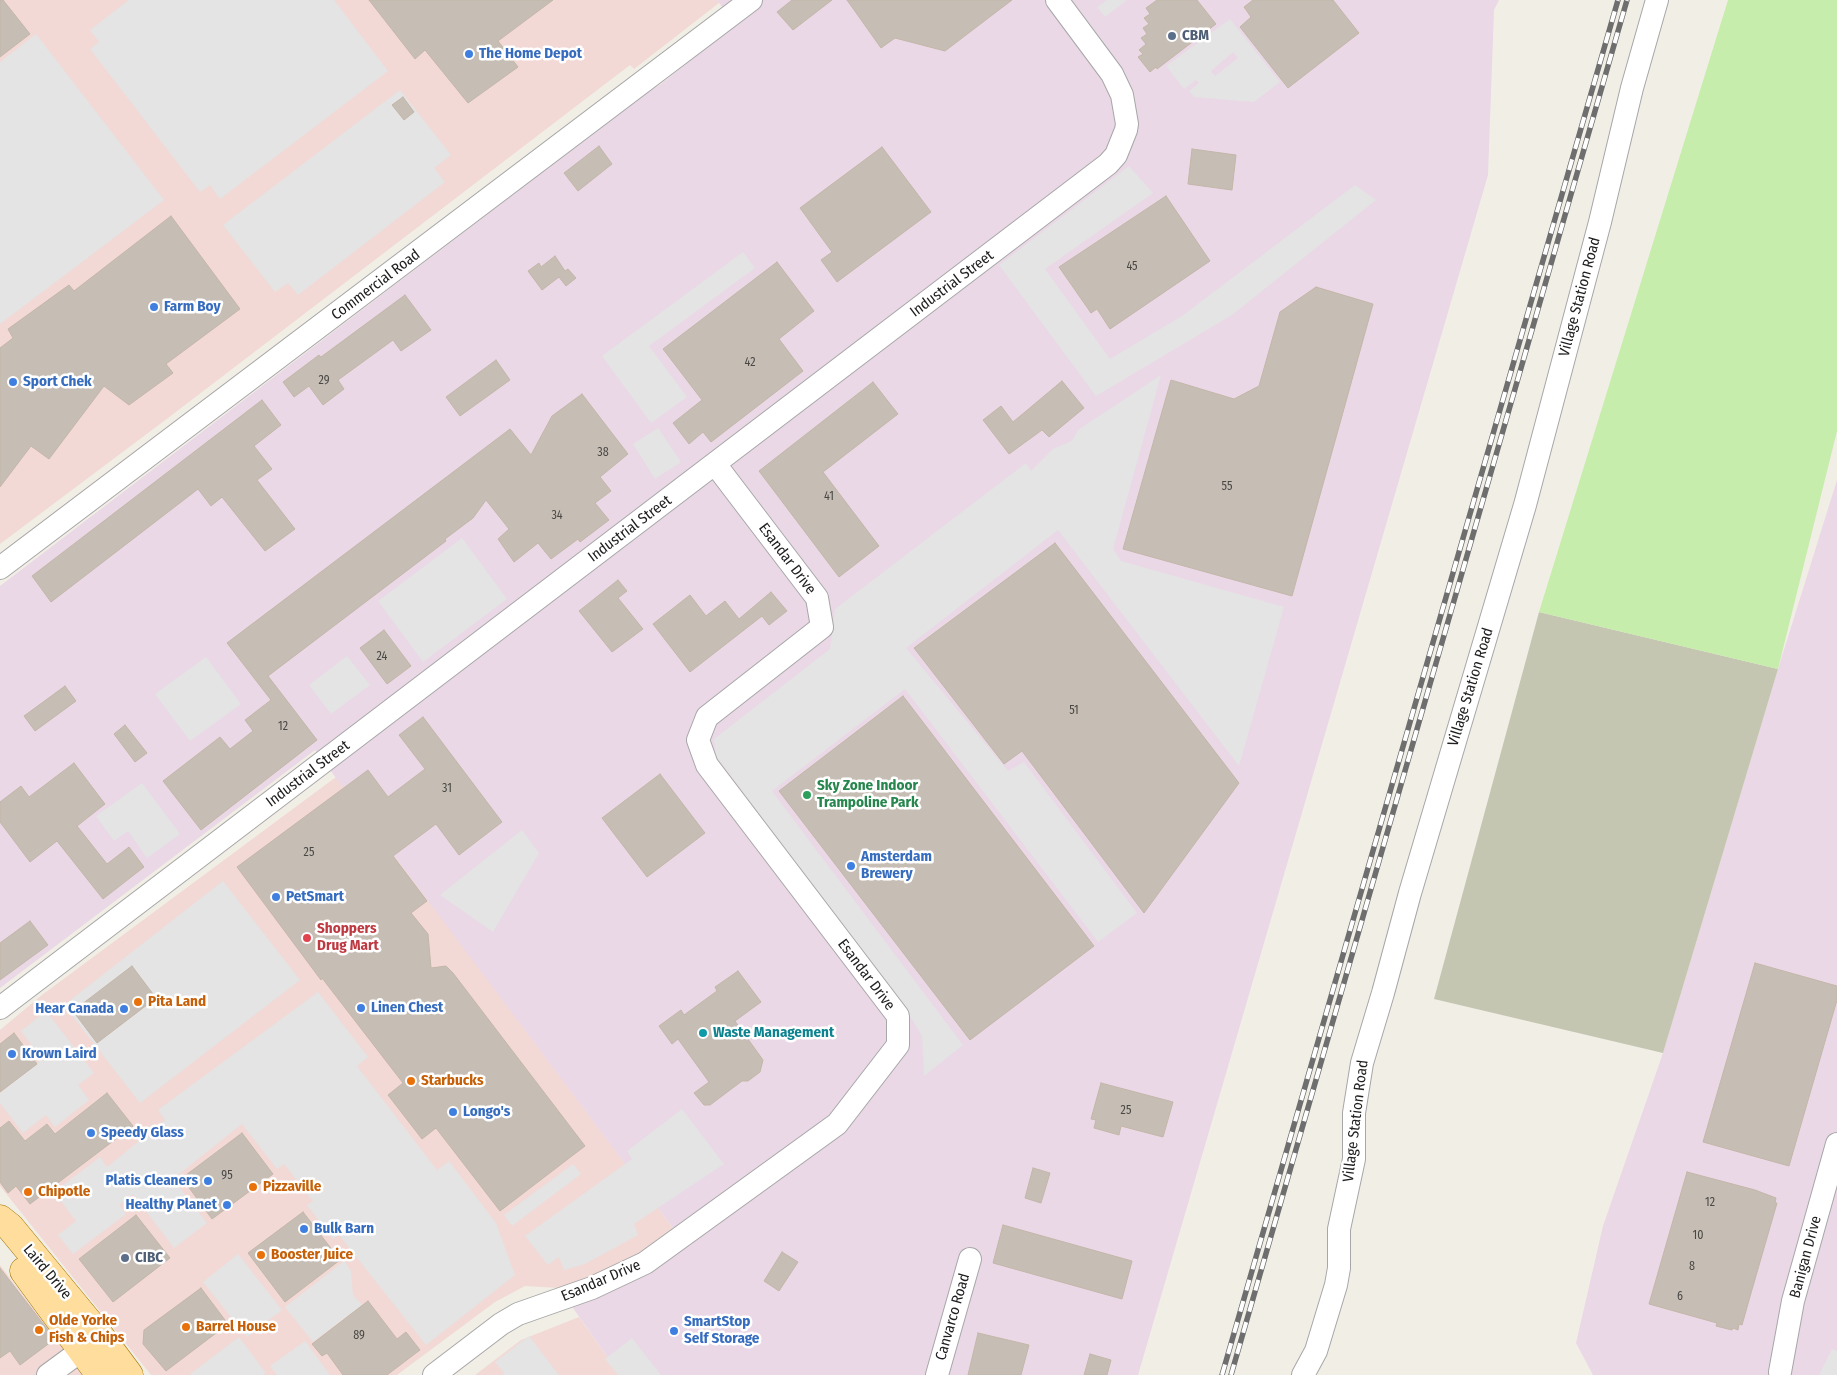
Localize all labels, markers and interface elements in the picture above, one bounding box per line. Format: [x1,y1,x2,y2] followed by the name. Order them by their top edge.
[1182,27,1209,45] place label: CBM
[1166,30,1178,42] marker: CBM
[479,45,582,63] place label: The Home Depot
[463,48,475,60] marker: The Home Depot
[1555,235,1605,359] street label: Village Station Road
[328,246,424,324] street label: Commercial Road
[907,247,997,321] street label: Industrial Street
[1126,260,1138,274] house number: 45
[164,298,221,316] place label: Farm Boy
[148,301,160,313] marker: Farm Boy
[745,356,755,370] house number: 42
[23,373,92,391] place label: Sport Chek
[318,374,330,388] house number: 29
[7,376,19,388] marker: Sport Chek
[597,446,609,460] house number: 38
[1222,480,1232,494] house number: 55
[824,490,834,504] house number: 41
[585,492,675,566] street label: Industrial Street
[551,509,563,523] house number: 34
[754,520,820,598] street label: Esandar Drive
[1444,626,1498,748] street label: Village Station Road
[377,650,387,664] house number: 24
[1069,704,1079,718] house number: 51
[278,720,288,734] house number: 12
[263,737,353,811] street label: Industrial Street
[817,777,919,812] place label: Sky Zone Indoor Trampoline Park
[442,782,452,796] house number: 31
[801,789,813,801] marker: Sky Zone Indoor Trampoline Park
[304,846,314,860] house number: 25
[861,848,932,883] place label: Amsterdam Brewery
[845,860,857,872] marker: Amsterdam Brewery
[286,888,344,906] place label: PetSmart
[270,891,282,903] marker: PetSmart
[317,920,379,955] place label: Shoppers Drug Mart
[301,932,313,944] marker: Shoppers Drug Mart
[833,936,899,1014] street label: Esandar Drive
[148,993,206,1011] place label: Pita Land
[132,996,144,1008] marker: Pita Land
[371,999,443,1017] place label: Linen Chest
[35,1000,114,1018] place label: Hear Canada
[355,1002,367,1014] marker: Linen Chest
[118,1003,130,1015] marker: Hear Canada
[713,1024,834,1042] place label: Waste Management
[697,1027,709,1039] marker: Waste Management
[22,1045,97,1063] place label: Krown Laird
[6,1048,18,1060] marker: Krown Laird
[1340,1059,1372,1183] street label: Village Station Road
[421,1072,483,1090] place label: Starbucks
[405,1075,417,1087] marker: Starbucks
[463,1103,510,1121] place label: Longo's
[1121,1104,1131,1118] house number: 25
[447,1106,459,1118] marker: Longo's
[101,1124,184,1142] place label: Speedy Glass
[85,1127,97,1139] marker: Speedy Glass
[221,1169,233,1183] house number: 95
[106,1172,198,1190] place label: Platis Cleaners
[202,1175,214,1187] marker: Platis Cleaners
[263,1178,321,1196] place label: Pizzaville
[247,1181,259,1193] marker: Pizzaville
[38,1183,90,1201] place label: Chipotle
[22,1186,34,1198] marker: Chipotle
[126,1196,217,1214] place label: Healthy Planet
[1705,1196,1715,1210] house number: 12
[221,1199,233,1211] marker: Healthy Planet
[1786,1214,1826,1300] street label: Banigan Drive
[314,1220,374,1238] place label: Bulk Barn
[298,1223,310,1235] marker: Bulk Barn
[1693,1229,1703,1243] house number: 10
[19,1241,75,1303] street label: Laird Drive
[271,1246,353,1264] place label: Booster Juice
[135,1249,163,1267] place label: CIBC
[255,1249,267,1261] marker: Booster Juice
[119,1252,131,1264] marker: CIBC
[559,1256,643,1306] street label: Esandar Drive
[1689,1260,1695,1274] house number: 8
[932,1271,974,1363] street label: Canvarco Road
[1677,1290,1683,1304] house number: 6
[49,1312,124,1347] place label: Olde Yorke Fish & Chips
[684,1313,759,1348] place label: SmartStop Self Storage
[196,1318,276,1336] place label: Barrel House
[180,1321,192,1333] marker: Barrel House
[33,1324,45,1336] marker: Olde Yorke Fish & Chips
[668,1325,680,1337] marker: SmartStop Self Storage
[353,1329,365,1343] house number: 89

